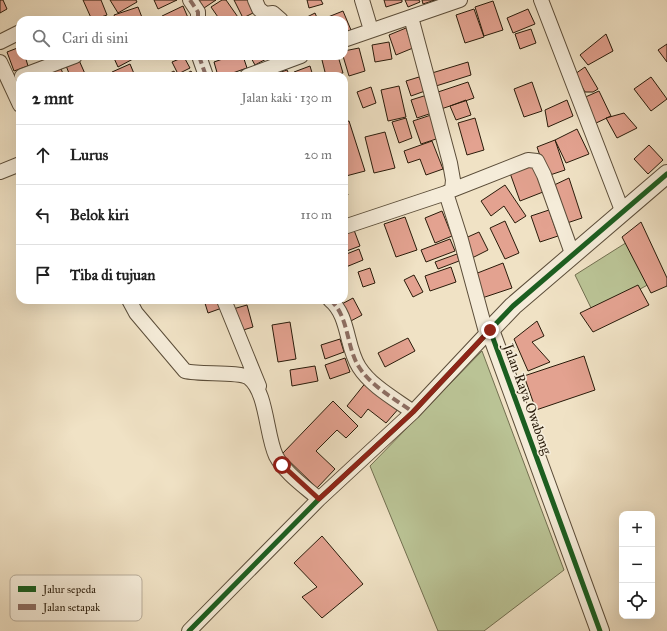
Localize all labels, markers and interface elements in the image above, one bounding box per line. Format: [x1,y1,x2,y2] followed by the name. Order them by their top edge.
[16,16,348,60] search box
[30,27,52,49] icon: search
[62,29,128,47] text: Cari di sini
[32,88,73,109] text: 2 mnt
[242,90,332,106] text: Jalan kaki · 130 m
[32,144,54,166] icon: ahead
[70,146,108,164] text: Lurus
[304,147,332,163] text: 20 m
[32,204,54,226] icon: left
[70,206,129,224] text: Belok kiri
[300,207,332,223] text: 110 m
[32,264,54,286] icon: arrive
[70,266,155,284] text: Tiba di tujuan
[481,321,499,339] route end
[498,340,556,458] street label: Jalan Raya Owabong
[273,456,291,474] route start
[619,511,655,619] map controls
[619,511,655,547] button: +
[619,547,655,583] button: −
[10,575,142,621] legend
[42,583,96,597] text: Jalur sepeda
[619,583,655,619] button: locate
[42,601,101,615] text: Jalan setapak

